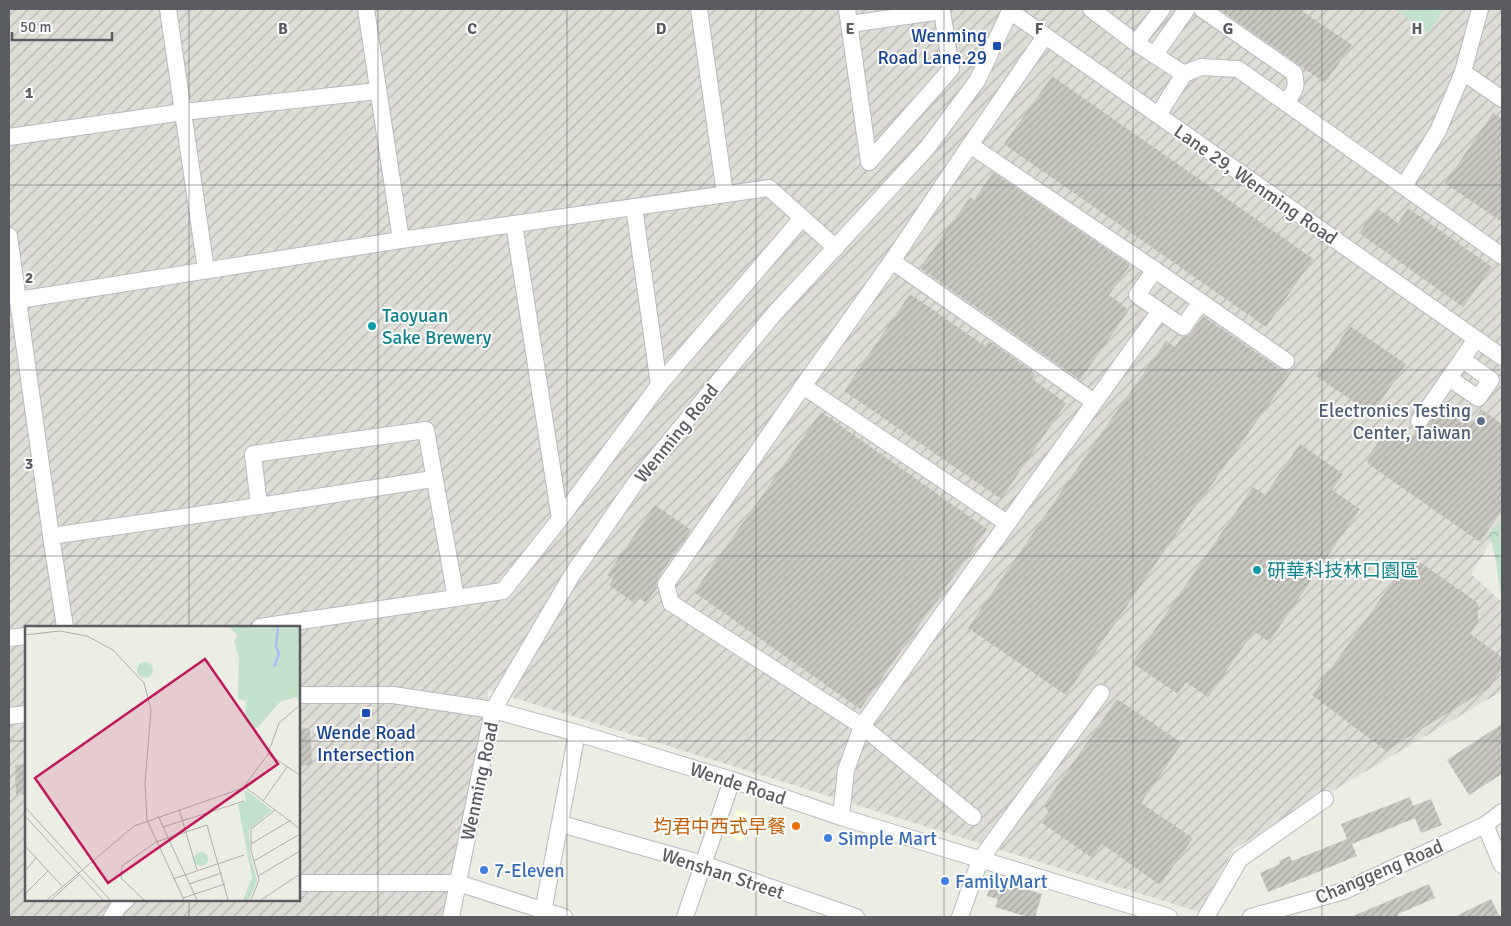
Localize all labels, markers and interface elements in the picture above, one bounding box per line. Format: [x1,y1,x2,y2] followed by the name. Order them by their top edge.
[12,10,112,42] scale bar
[20,18,51,36] text: 50 m
[278,19,288,39] text: B
[467,19,477,39] text: C
[656,19,667,39] text: D
[845,19,855,39] text: E
[1035,19,1044,39] text: F
[1223,19,1233,39] text: G
[1412,19,1422,39] text: H
[877,24,987,70] place label: Wenming Road Lane.29
[991,40,1003,52] marker: Wenming Road Lane.29
[25,83,34,103] text: 1
[1169,119,1342,250] street label: Lane 29, Wenming Road
[25,268,33,288] text: 2
[382,304,492,350] place label: Taoyuan Sake Brewery
[366,320,378,332] marker: Taoyuan Sake Brewery
[629,379,724,488] street label: Wenming Road
[1318,399,1471,445] place label: Electronics Testing Center, Taiwan
[1475,415,1487,427] marker: Electronics Testing Center, Taiwan
[25,454,33,474] text: 3
[1267,559,1419,583] place label: 研華科技林口園區
[1251,564,1263,576] marker: 研華科技林口園區
[25,626,300,901] inset map
[360,707,372,719] marker: Wende Road Intersection
[456,720,504,843] street label: Wenming Road
[316,721,416,767] place label: Wende Road Intersection
[687,757,789,811] street label: Wende Road
[653,815,786,839] place label: 均君中西式早餐
[790,820,802,832] marker: 均君中西式早餐
[838,827,937,851] place label: Simple Mart
[822,832,834,844] marker: Simple Mart
[1312,834,1447,910] street label: Changgeng Road
[658,843,787,905] street label: Wenshan Street
[494,859,565,883] place label: 7-Eleven
[478,864,490,876] marker: 7-Eleven
[955,870,1048,894] place label: FamilyMart
[939,875,951,887] marker: FamilyMart

